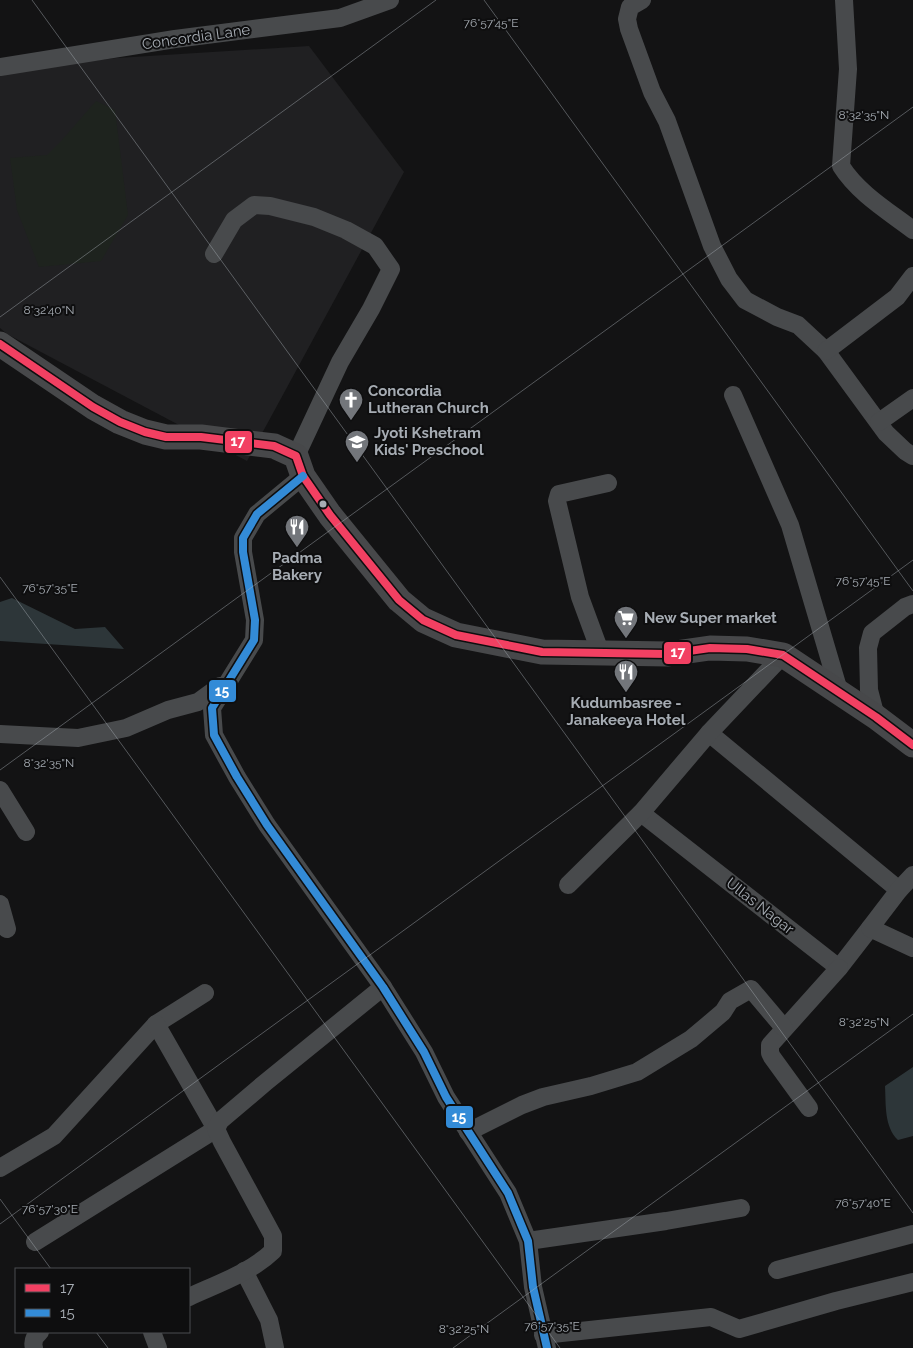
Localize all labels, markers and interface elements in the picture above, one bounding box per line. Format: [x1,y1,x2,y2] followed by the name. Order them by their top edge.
[464,16,518,30] text: 76°57'45"E
[141,20,251,54] street label: Concordia Lane
[839,108,889,122] text: 8°32'35"N
[24,303,74,317] text: 8°32'40"N
[368,382,489,417] place label: Concordia Lutheran Church
[338,387,364,421] church icon: Concordia Lutheran Church
[374,424,484,459] place label: Jyoti Kshetram Kids' Preschool
[344,429,370,463] school or university icon: Jyoti Kshetram Kids' Preschool
[224,430,253,454] line badge: 17
[231,433,246,449] text: 17
[318,499,328,509] unlabelled marker
[284,514,310,548] restaurant icon: Padma Bakery
[272,549,323,584] place label: Padma Bakery
[836,574,890,588] text: 76°57'45"E
[22,581,78,595] text: 76°57'35"E
[613,605,639,639] supermarket icon: New Super market
[644,609,777,627] place label: New Super market
[663,641,692,665] line badge: 17
[671,644,686,660] text: 17
[613,659,639,693] restaurant icon: Kudumbasree - Janakeeya Hotel
[208,679,237,703] line badge: 15
[215,683,230,699] text: 15
[567,694,686,729] place label: Kudumbasree - Janakeeya Hotel
[24,756,74,770] text: 8°32'35"N
[723,874,798,938] street label: Ullas Nagar
[839,1015,889,1029] text: 8°32'25"N
[445,1105,474,1129] line badge: 15
[452,1109,467,1125] text: 15
[835,1196,891,1210] text: 76°57'40"E
[22,1202,78,1216] text: 76°57'30"E
[15,1268,190,1333] legend
[60,1279,74,1297] text: 17
[60,1304,75,1322] text: 15
[524,1319,580,1333] text: 76°57'35"E
[439,1322,489,1336] text: 8°32'25"N

